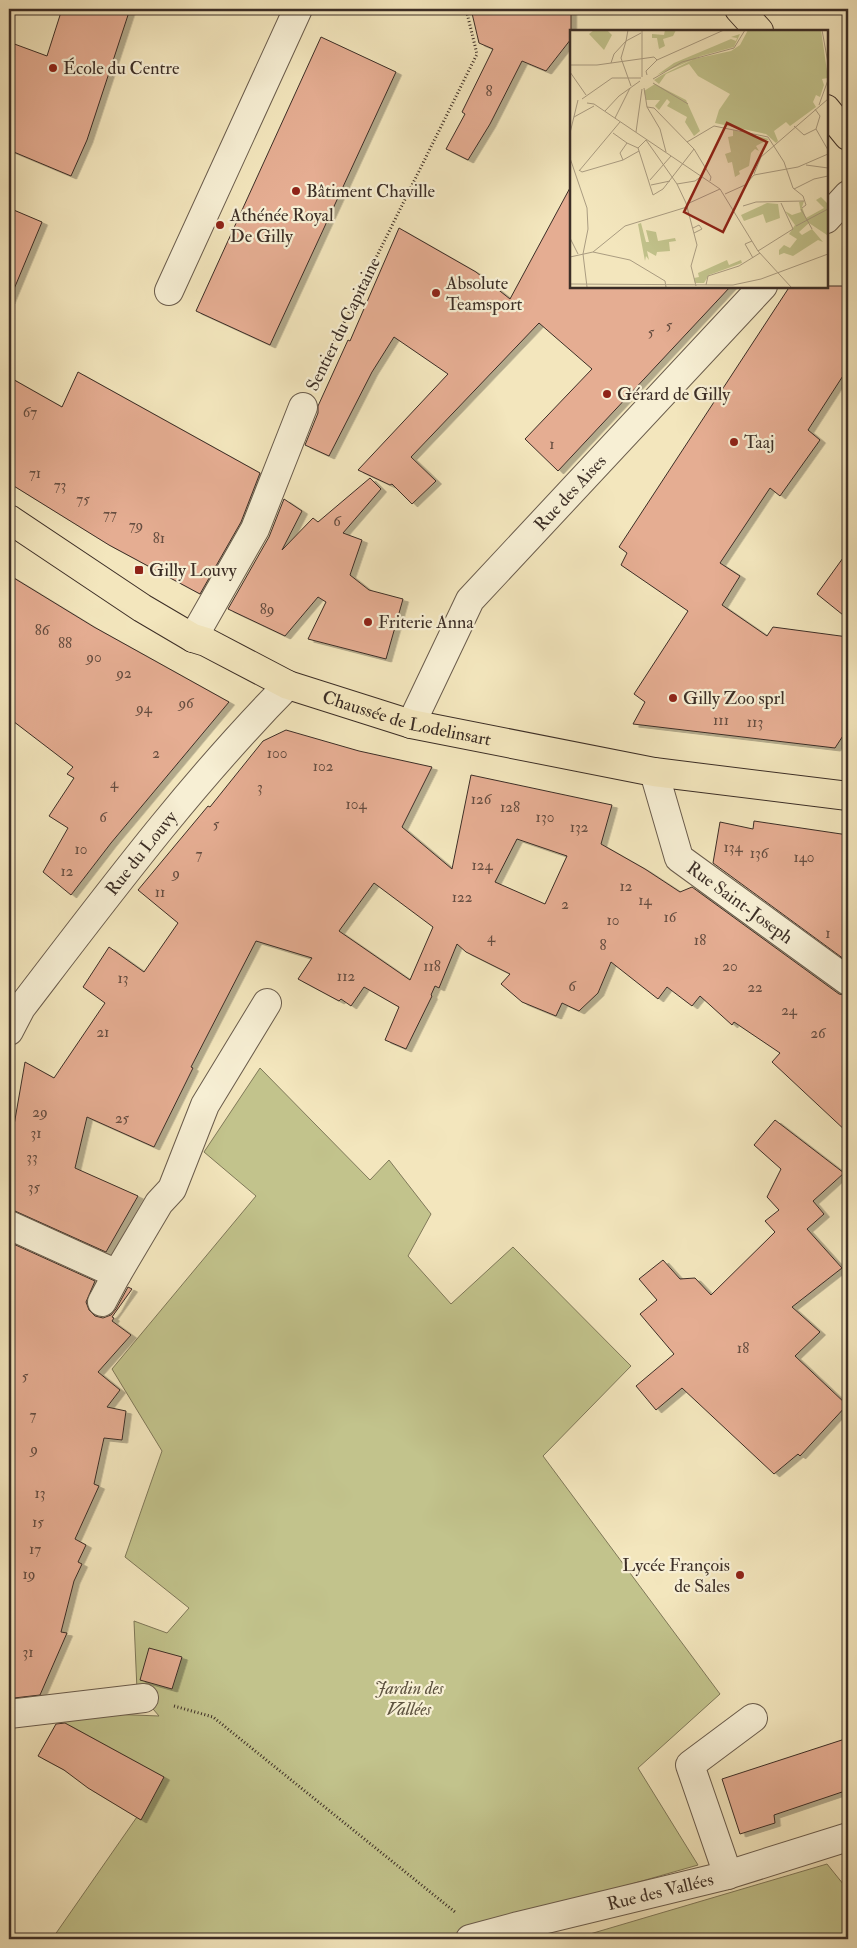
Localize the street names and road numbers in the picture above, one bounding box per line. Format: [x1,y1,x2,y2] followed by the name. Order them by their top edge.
[301,253,386,395] street label: Sentier du Capitaine
[529,450,612,536] street label: Rue des Aises
[319,686,493,752] street label: Chaussée de Lodelinsart
[101,805,183,900] street label: Rue du Louvy
[682,856,798,949] street label: Rue Saint-Joseph
[605,1868,716,1916] street label: Rue des Vallées

